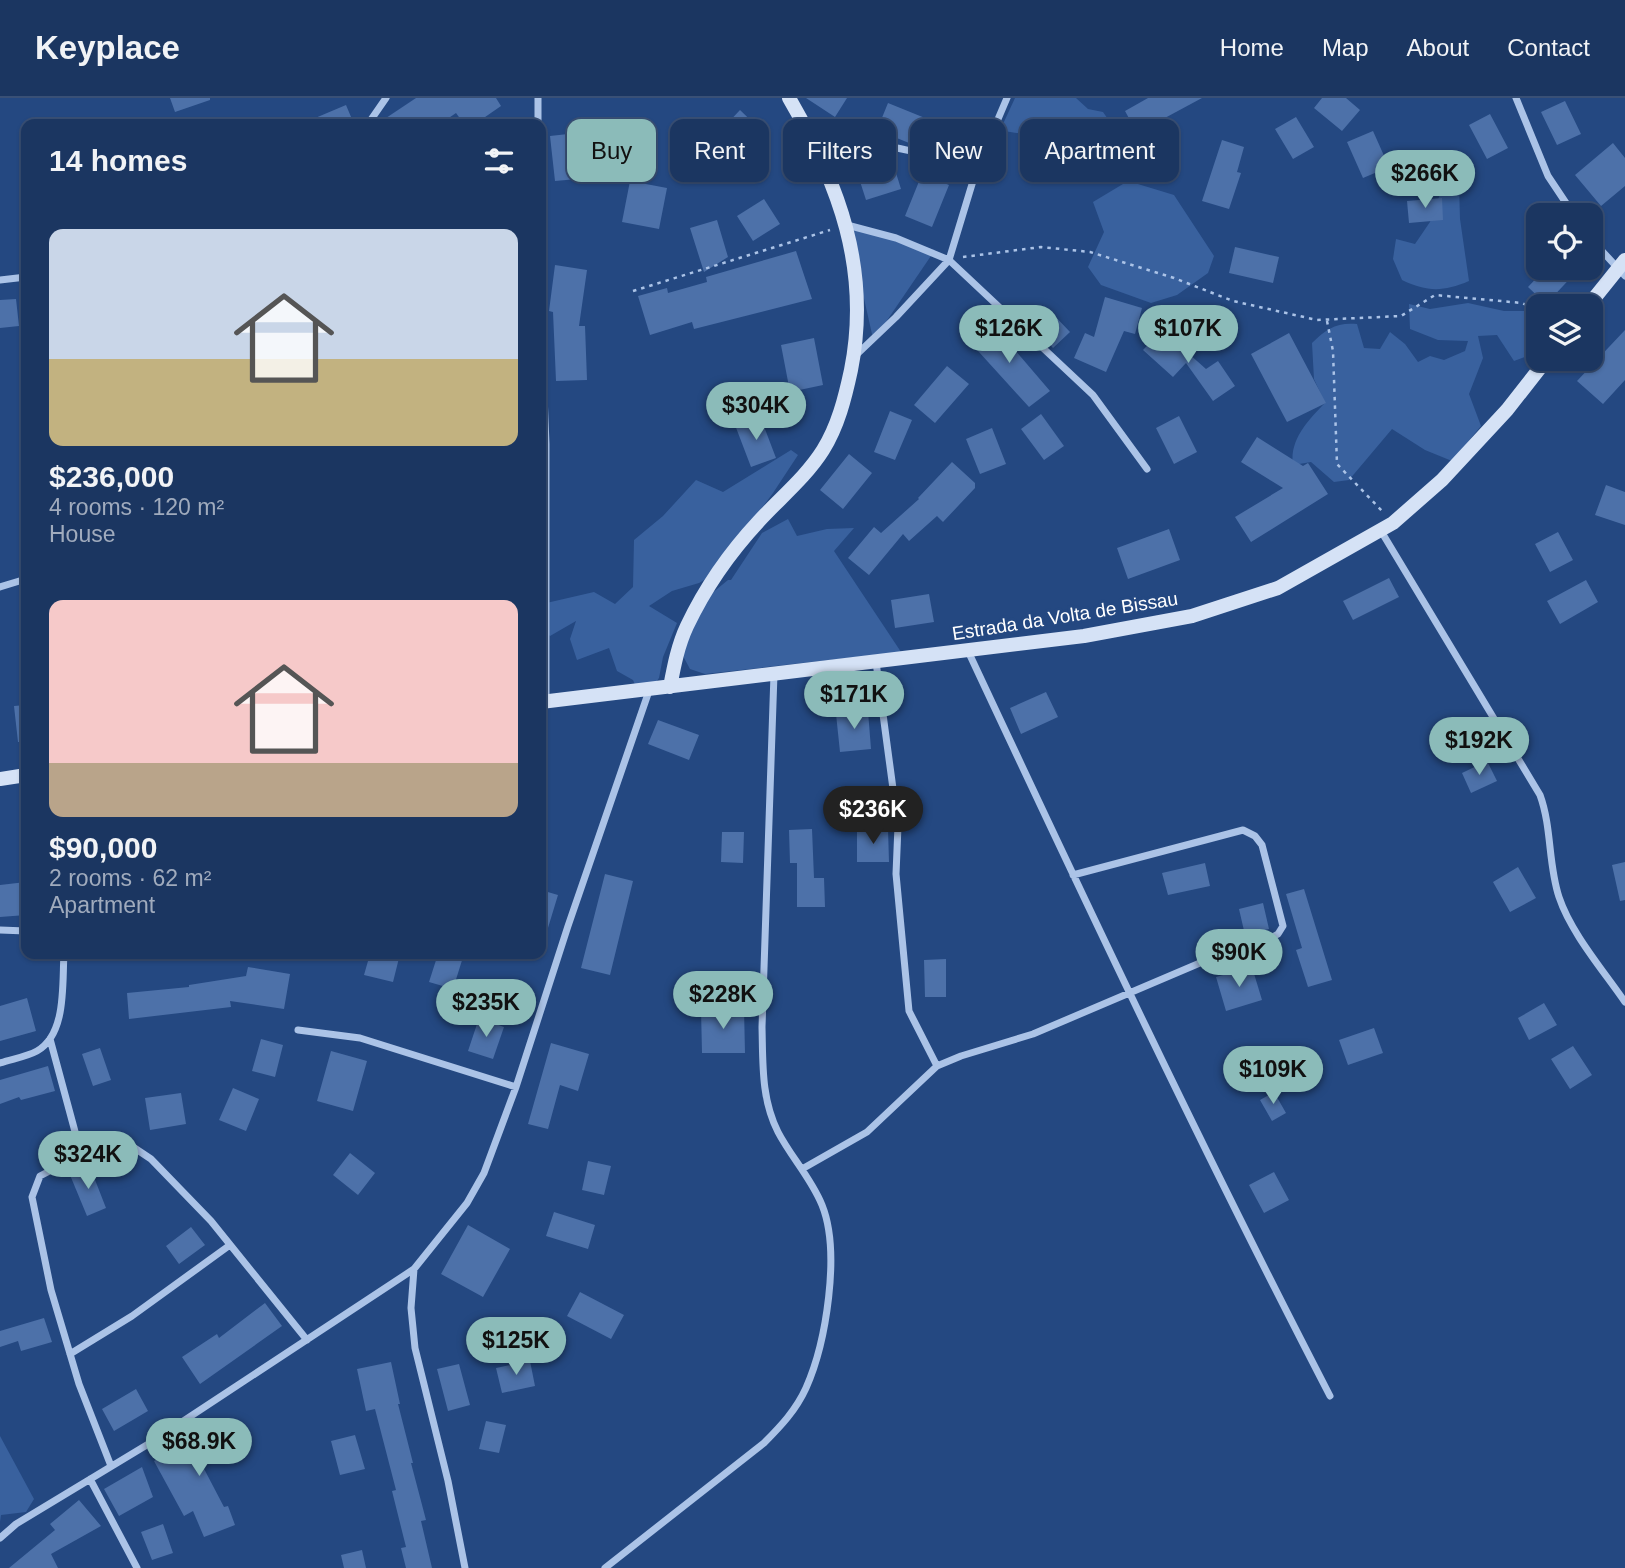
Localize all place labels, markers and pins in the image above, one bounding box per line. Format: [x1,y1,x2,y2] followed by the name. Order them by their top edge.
[1376,150,1474,210] pin: $266K
[960,306,1058,365] pin: $126K
[1139,306,1237,365] pin: $107K
[707,382,805,442] pin: $304K
[805,672,903,731] pin: $171K
[1430,718,1528,777] pin: $192K
[824,786,922,846] pin: $236K
[1198,930,1280,989] pin: $90K
[674,972,772,1031] pin: $228K
[437,979,535,1039] pin: $235K
[1224,1046,1322,1106] pin: $109K
[39,1132,137,1191] pin: $324K
[467,1318,565,1377] pin: $125K
[142,1418,256,1478] pin: $68.9K

